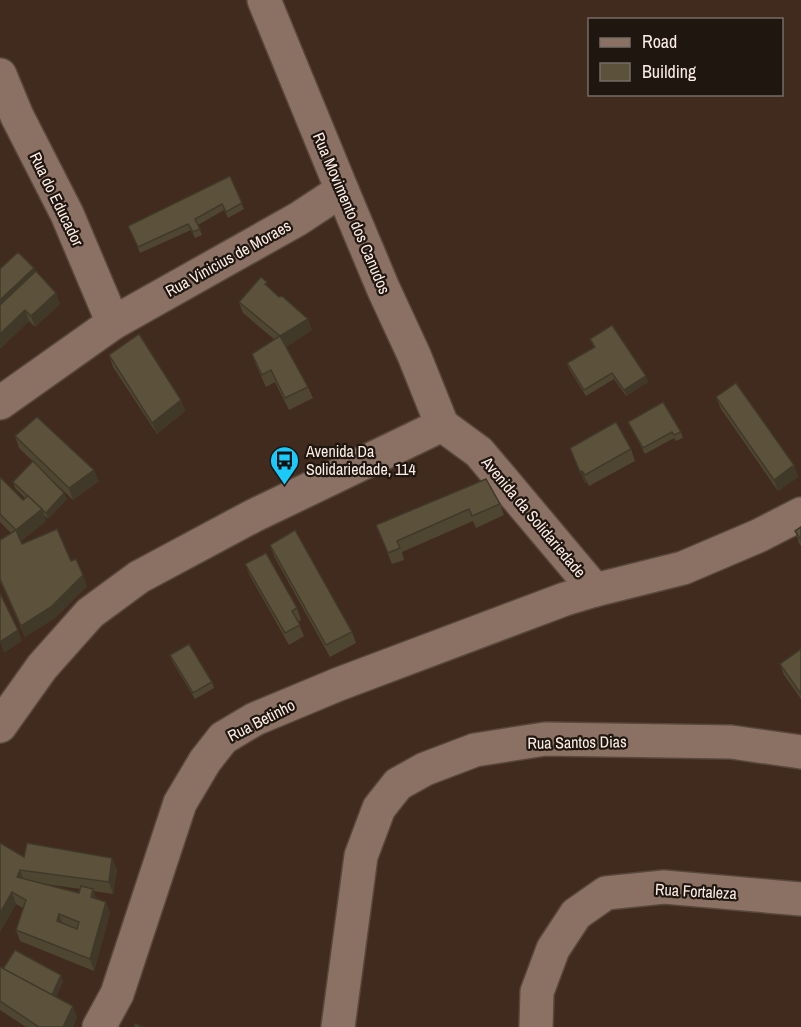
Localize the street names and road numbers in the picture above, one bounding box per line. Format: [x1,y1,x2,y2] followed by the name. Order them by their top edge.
[308,129,396,297] street label: Rua Movimento dos Canudos
[25,148,90,250] street label: Rua do Educador
[161,214,295,302] street label: Rua Vinicius de Moraes
[476,451,591,582] street label: Avenida da Solidariedade
[224,694,298,746] street label: Rua Betinho
[527,730,627,754] street label: Rua Santos Dias
[655,878,738,904] street label: Rua Fortaleza

